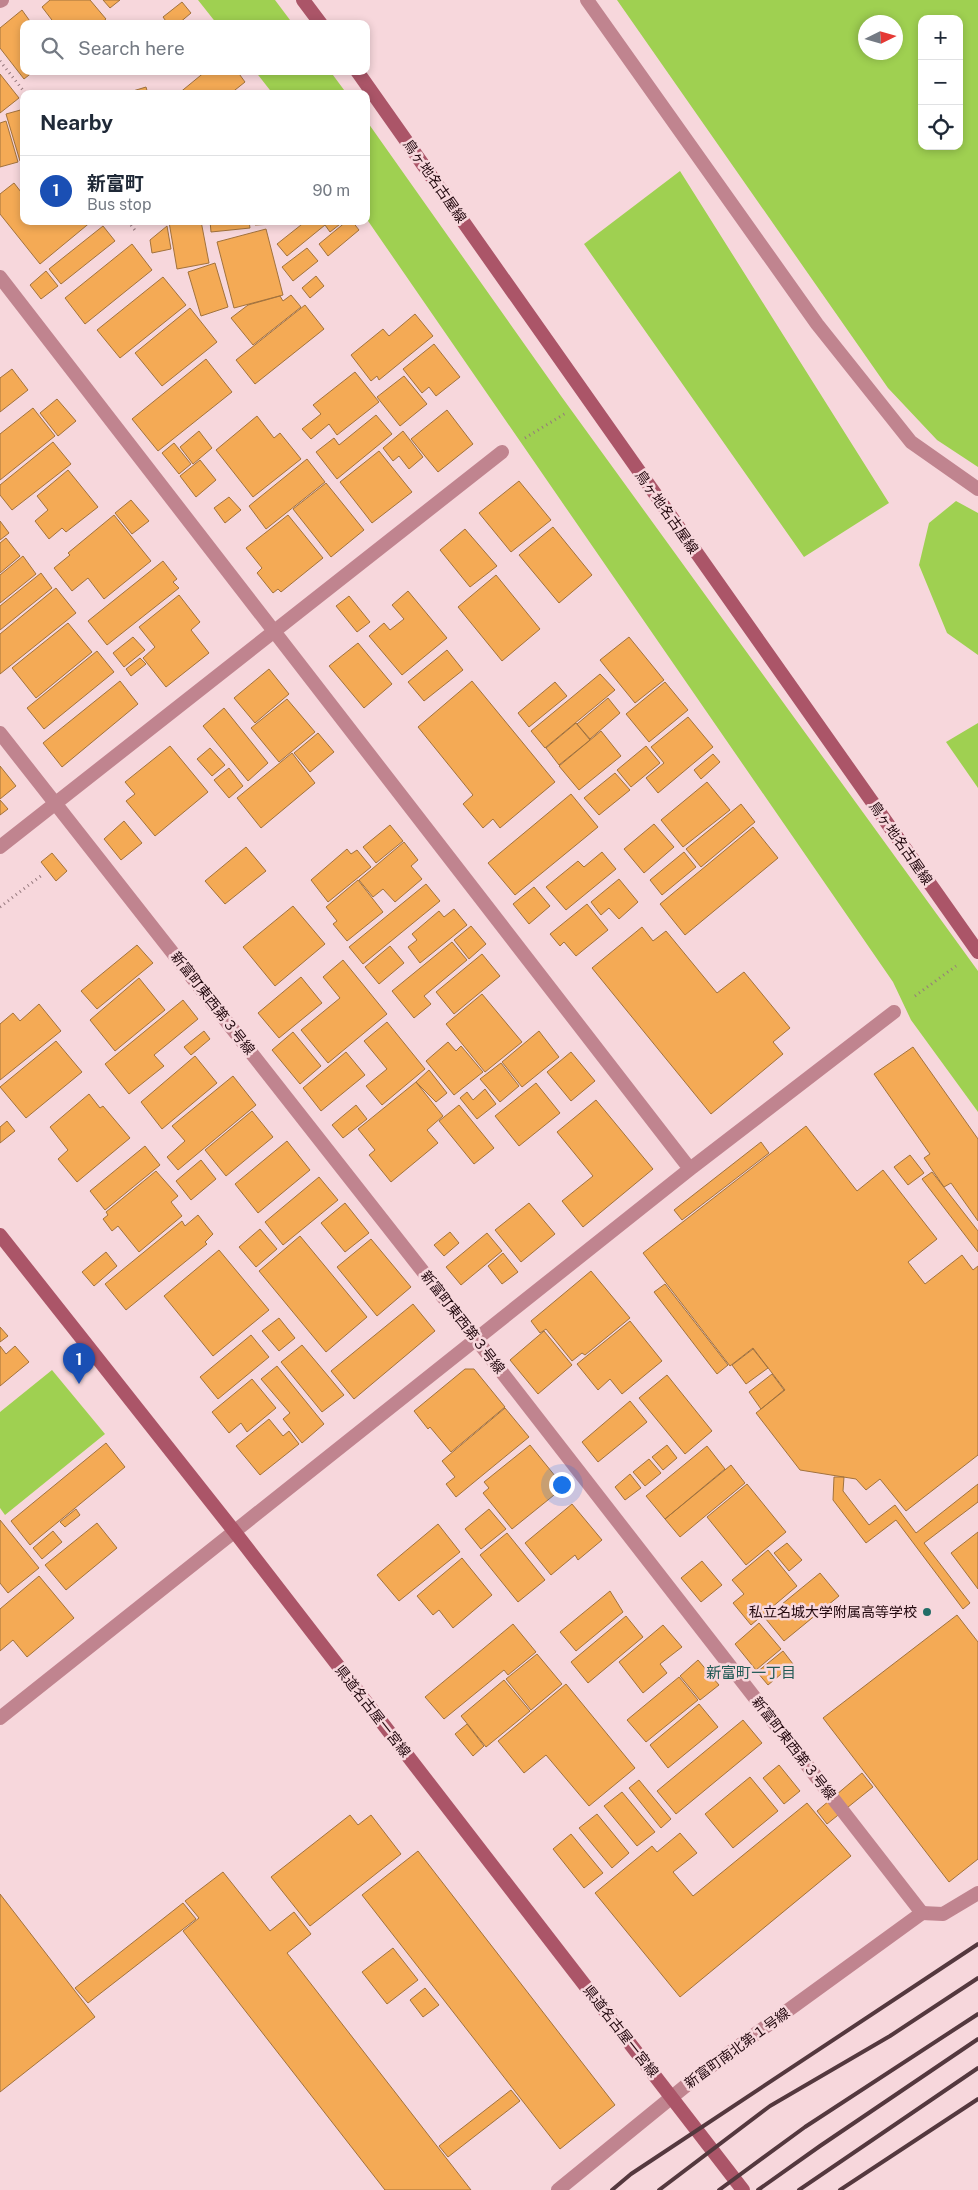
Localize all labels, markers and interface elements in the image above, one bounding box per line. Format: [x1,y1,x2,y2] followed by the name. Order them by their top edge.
[858,15,903,60] north arrow
[918,15,963,150] map controls
[918,15,963,60] button: +
[20,20,370,75] search box
[38,34,66,62] icon: search
[78,37,185,59] text: Search here
[918,60,963,105] button: −
[918,105,963,150] button: locate
[40,110,113,135] text: Nearby
[400,136,470,226] street label: 鳥ヶ地名古屋線
[87,172,144,194] text: 新富町
[53,181,59,200] text: 1
[313,181,350,200] text: 90 m
[87,195,151,214] text: Bus stop
[632,467,702,557] street label: 鳥ヶ地名古屋線
[866,798,936,888] street label: 鳥ヶ地名古屋線
[168,948,258,1058] street label: 新富町東西第３号線
[418,1267,508,1377] street label: 新富町東西第３号線
[63,1343,95,1384] pin: 1
[549,1472,575,1498] your location
[749,1604,917,1620] place label: 私立名城大学附属高等学校
[921,1606,933,1618] marker: 私立名城大学附属高等学校
[332,1662,414,1760] street label: 県道名古屋一宮線
[706,1664,796,1681] district label: 新富町一丁目
[749,1693,839,1803] street label: 新富町東西第３号線
[580,1982,662,2080] street label: 県道名古屋一宮線
[681,2004,793,2092] street label: 新富町南北第１号線

